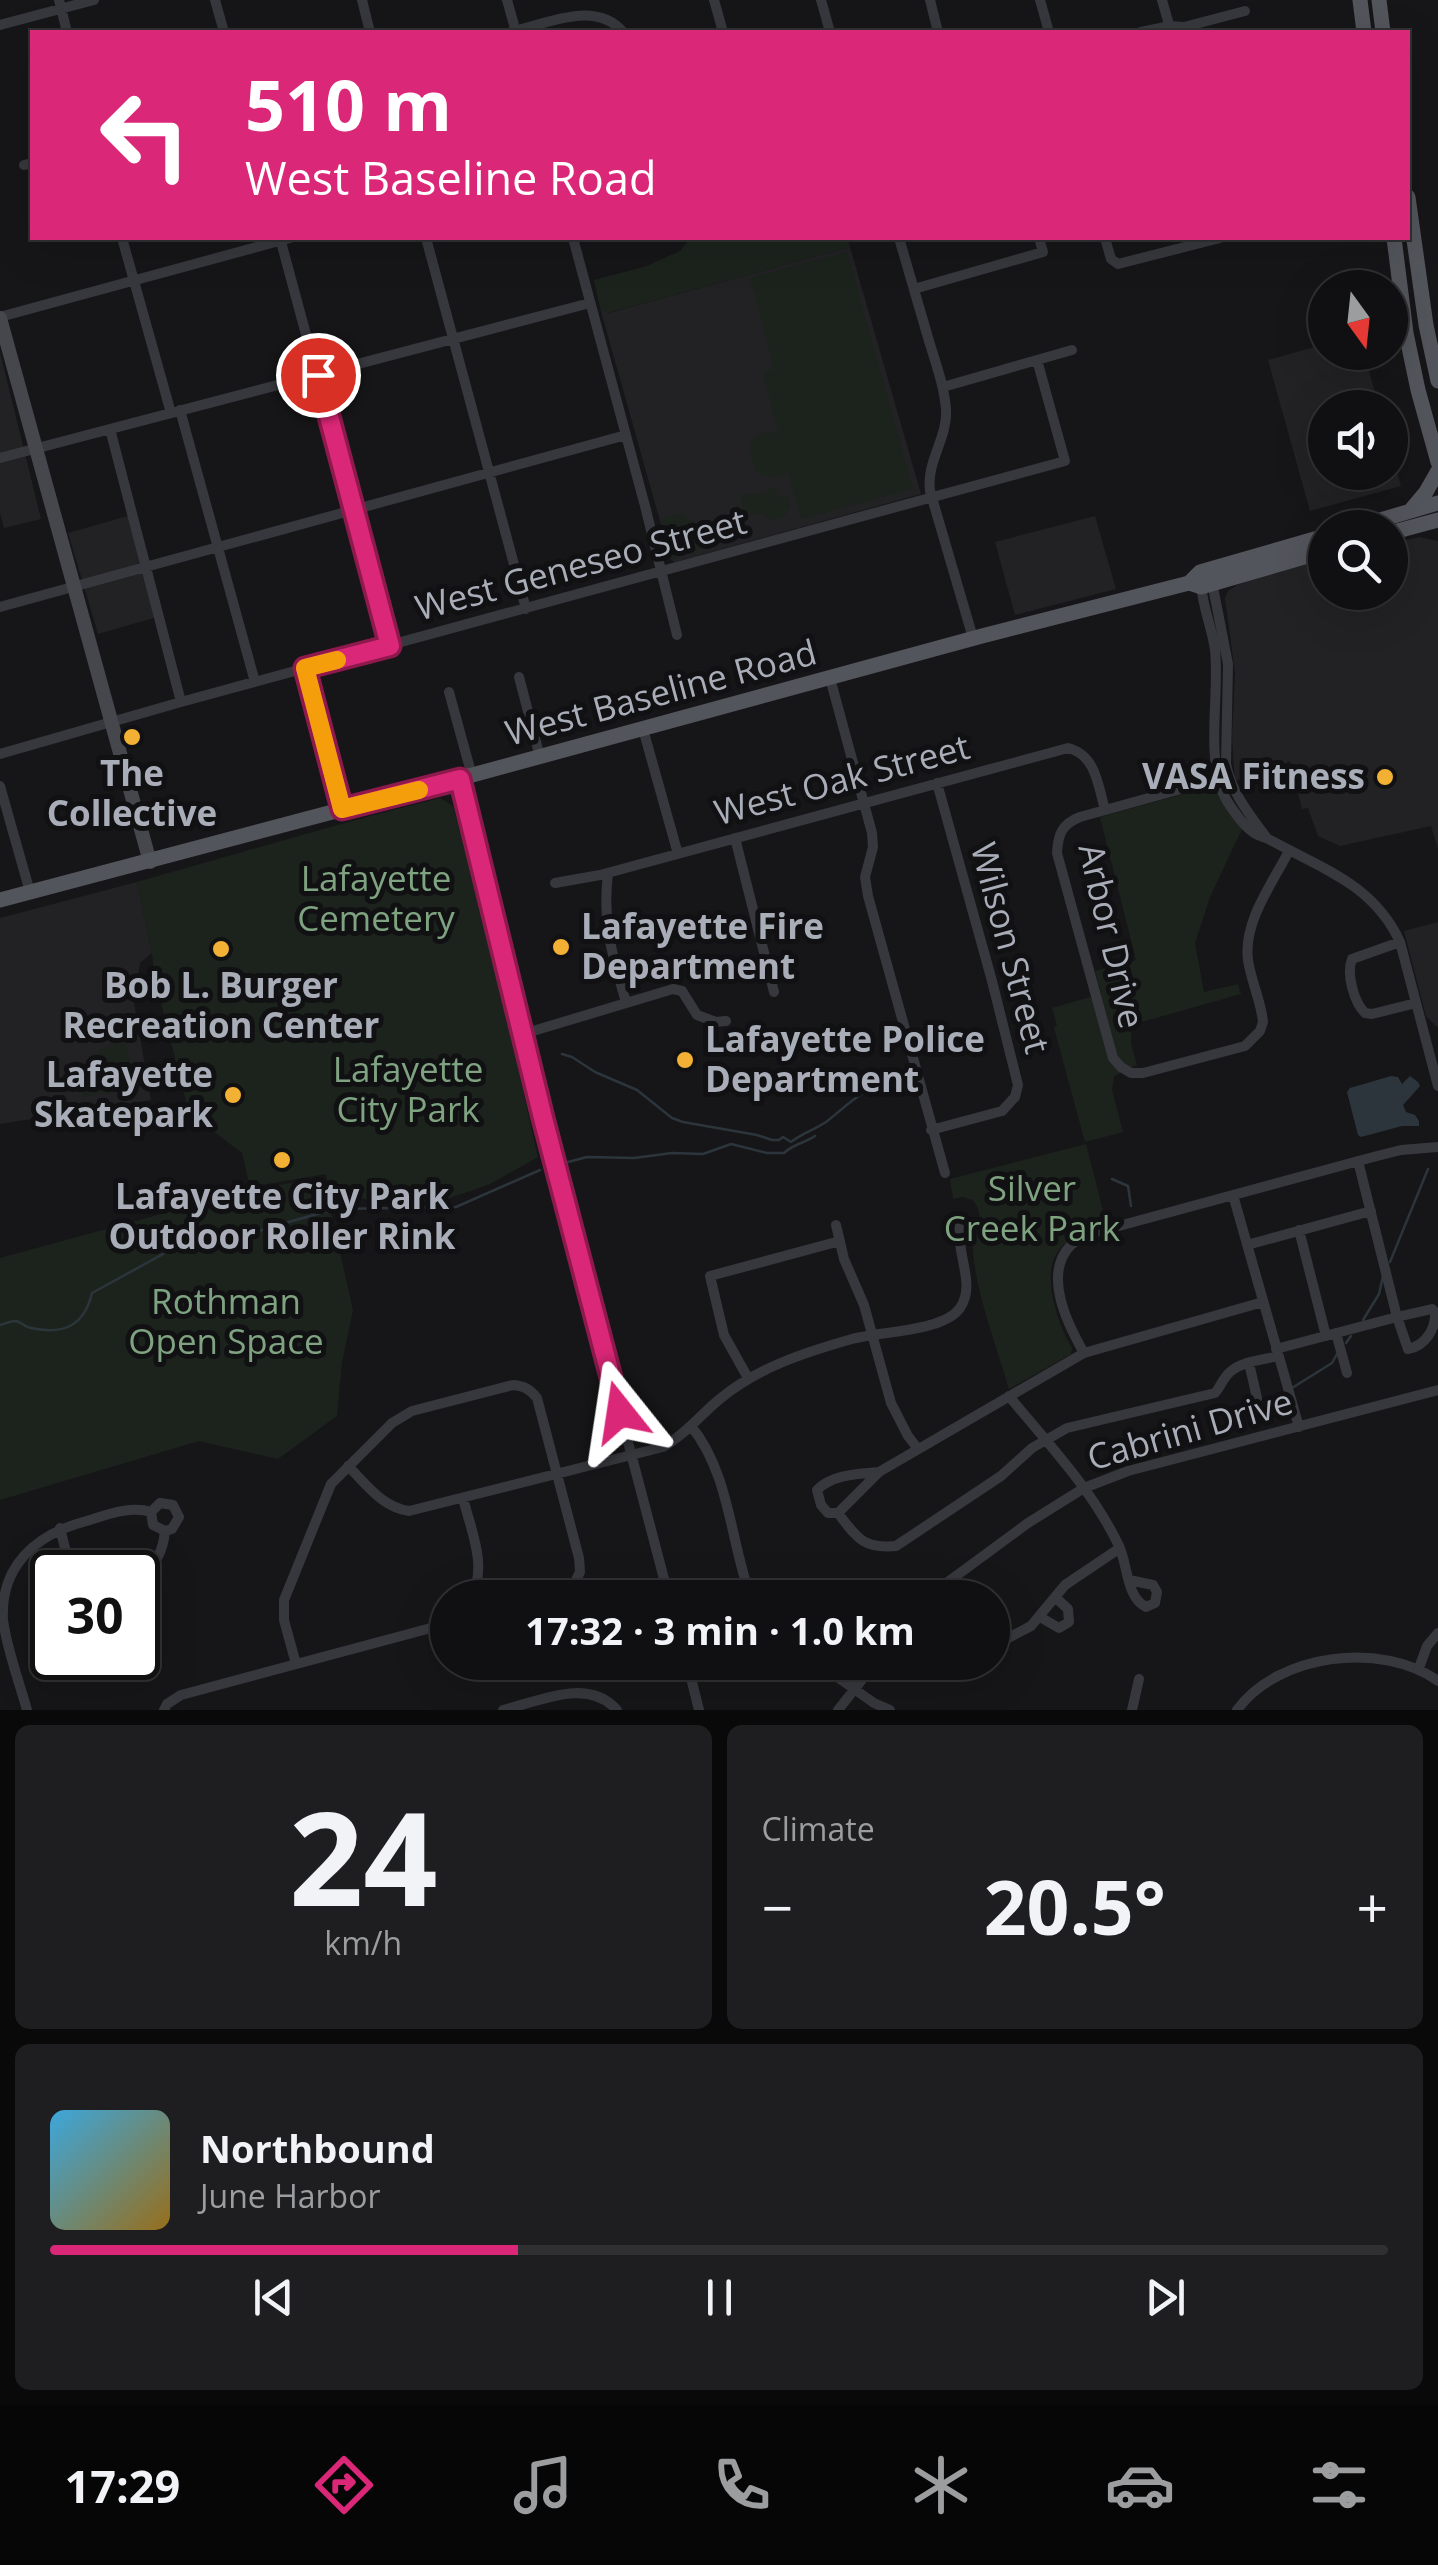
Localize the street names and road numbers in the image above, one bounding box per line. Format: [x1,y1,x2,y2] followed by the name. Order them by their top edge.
[410,497,751,630] street label: West Geneseo Street
[500,627,821,756] street label: West Baseline Road
[709,722,974,835] street label: West Oak Street
[961,837,1062,1058] street label: Wilson Street
[1068,839,1157,1033] street label: Arbor Drive
[1082,1377,1298,1480] street label: Cabrini Drive

